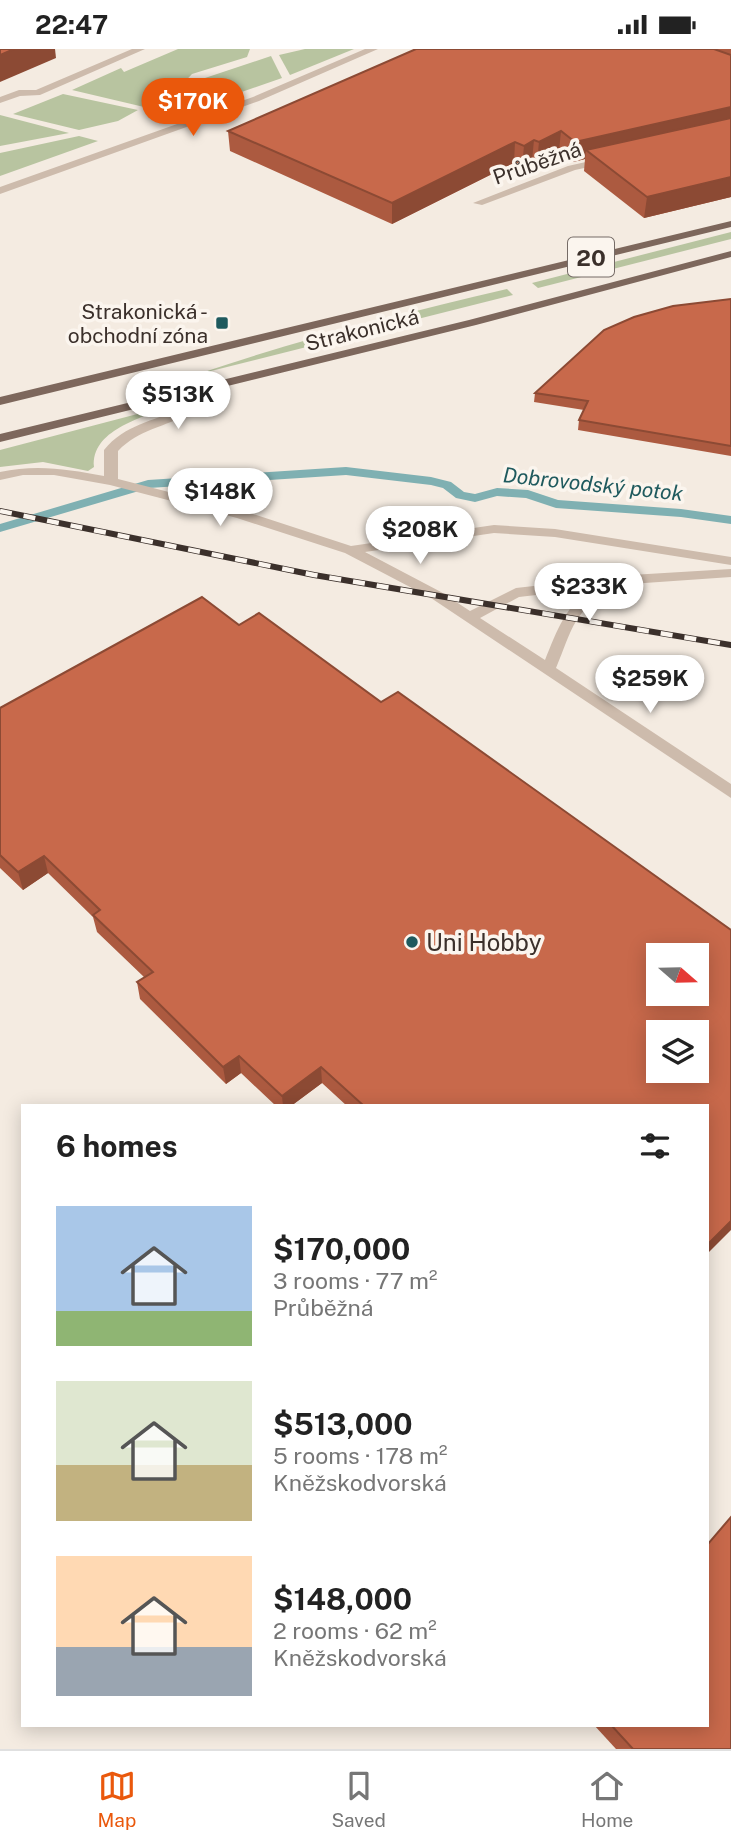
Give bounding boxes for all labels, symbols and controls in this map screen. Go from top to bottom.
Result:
text: 22:47 [35,9,108,40]
pin: $170K [144,78,242,138]
text: $170K [158,87,229,114]
street label: Průběžná [490,136,584,190]
road number: 20 [568,237,614,277]
place label: Strakonická - obchodní zóna [68,299,208,348]
street label: Strakonická [303,304,421,356]
marker: Strakonická - obchodní zóna [214,315,230,331]
pin: $513K [129,371,227,431]
text: $513K [142,380,214,407]
water label: Dobrovodský potok [502,462,685,506]
pin: $148K [171,469,269,528]
text: $148K [184,477,256,504]
pin: $208K [371,507,469,566]
text: $208K [382,515,458,542]
pin: $233K [540,563,638,623]
text: $233K [550,572,628,599]
pin: $259K [601,655,699,715]
text: $259K [611,664,689,691]
place label: Uni Hobby [426,928,542,956]
marker: Uni Hobby [404,934,420,950]
north arrow [646,943,709,1006]
map controls [646,943,709,1083]
button: layers [646,1020,709,1083]
icon: filters [636,1127,674,1165]
text: 6 homes [56,1128,178,1164]
text: $170,000 [273,1231,410,1267]
icon: home [112,1234,196,1318]
text: 3 rooms · 77 m² [273,1267,437,1294]
text: Průběžná [273,1294,374,1321]
text: $513,000 [273,1406,413,1442]
icon: home [112,1409,196,1493]
text: 5 rooms · 178 m² [273,1442,447,1469]
text: Kněžskodvorská [273,1469,447,1496]
text: $148,000 [273,1581,412,1617]
icon: home [112,1584,196,1668]
text: 2 rooms · 62 m² [273,1617,437,1644]
text: Kněžskodvorská [273,1644,447,1671]
tab: Map [98,1767,136,1831]
tab: Saved [331,1767,386,1831]
tab: Home [581,1767,633,1831]

